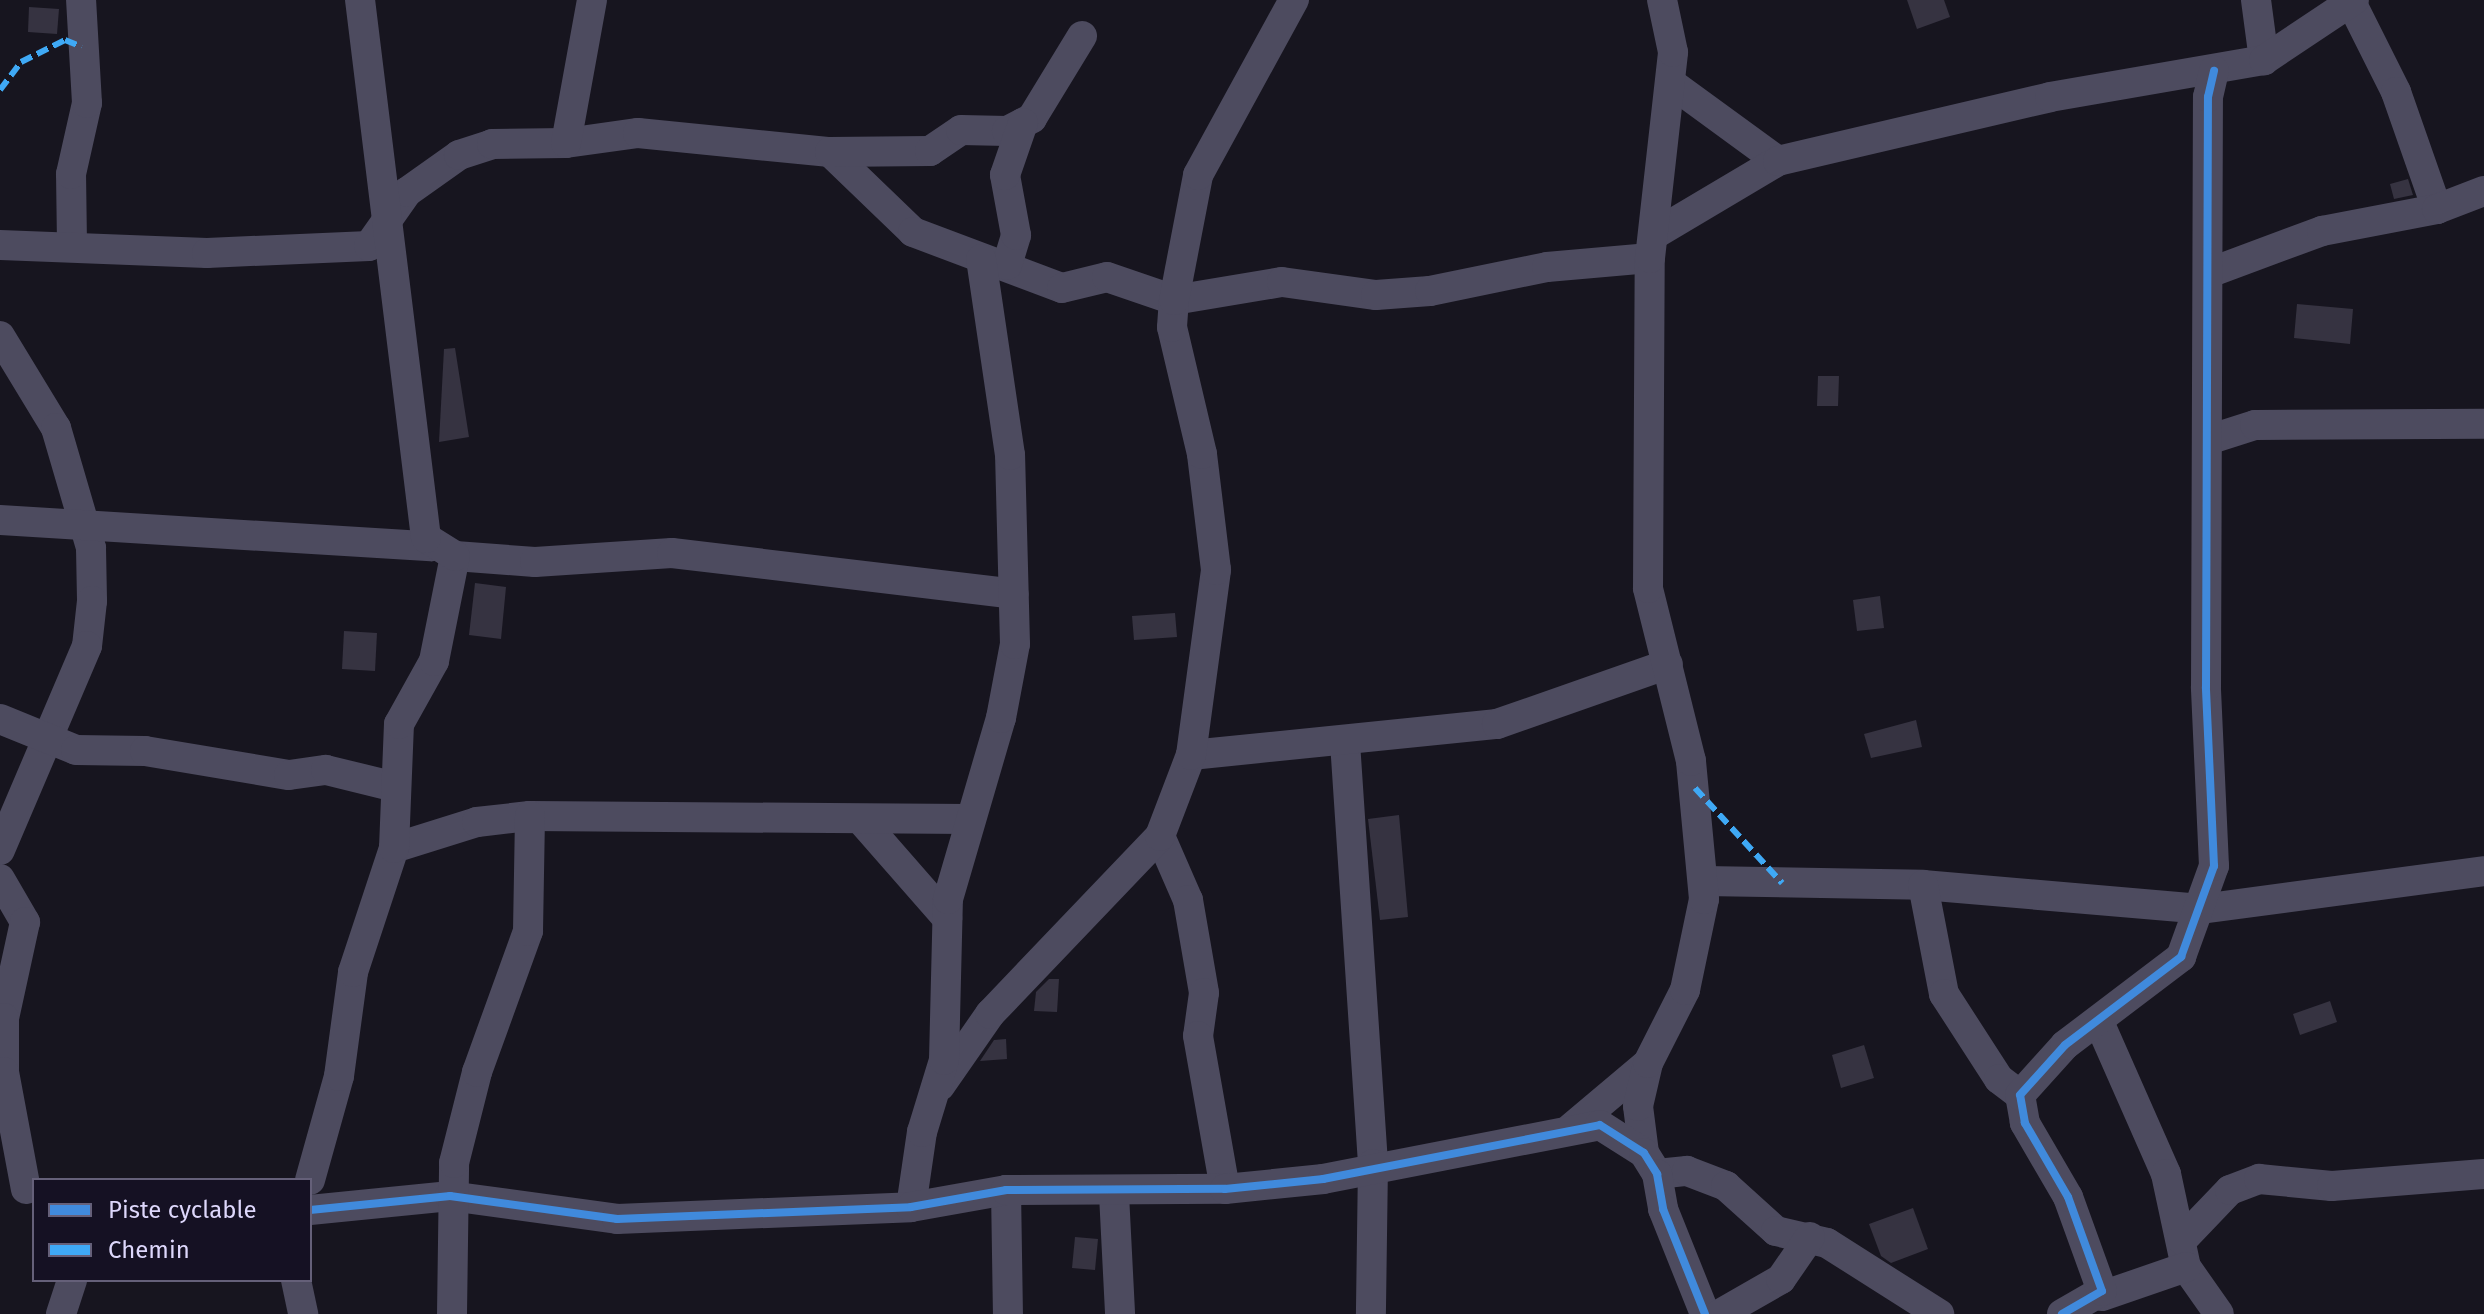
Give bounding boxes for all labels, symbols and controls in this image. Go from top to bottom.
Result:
legend [32,1178,312,1282]
text: Piste cyclable [108,1196,257,1224]
text: Chemin [108,1236,190,1264]

